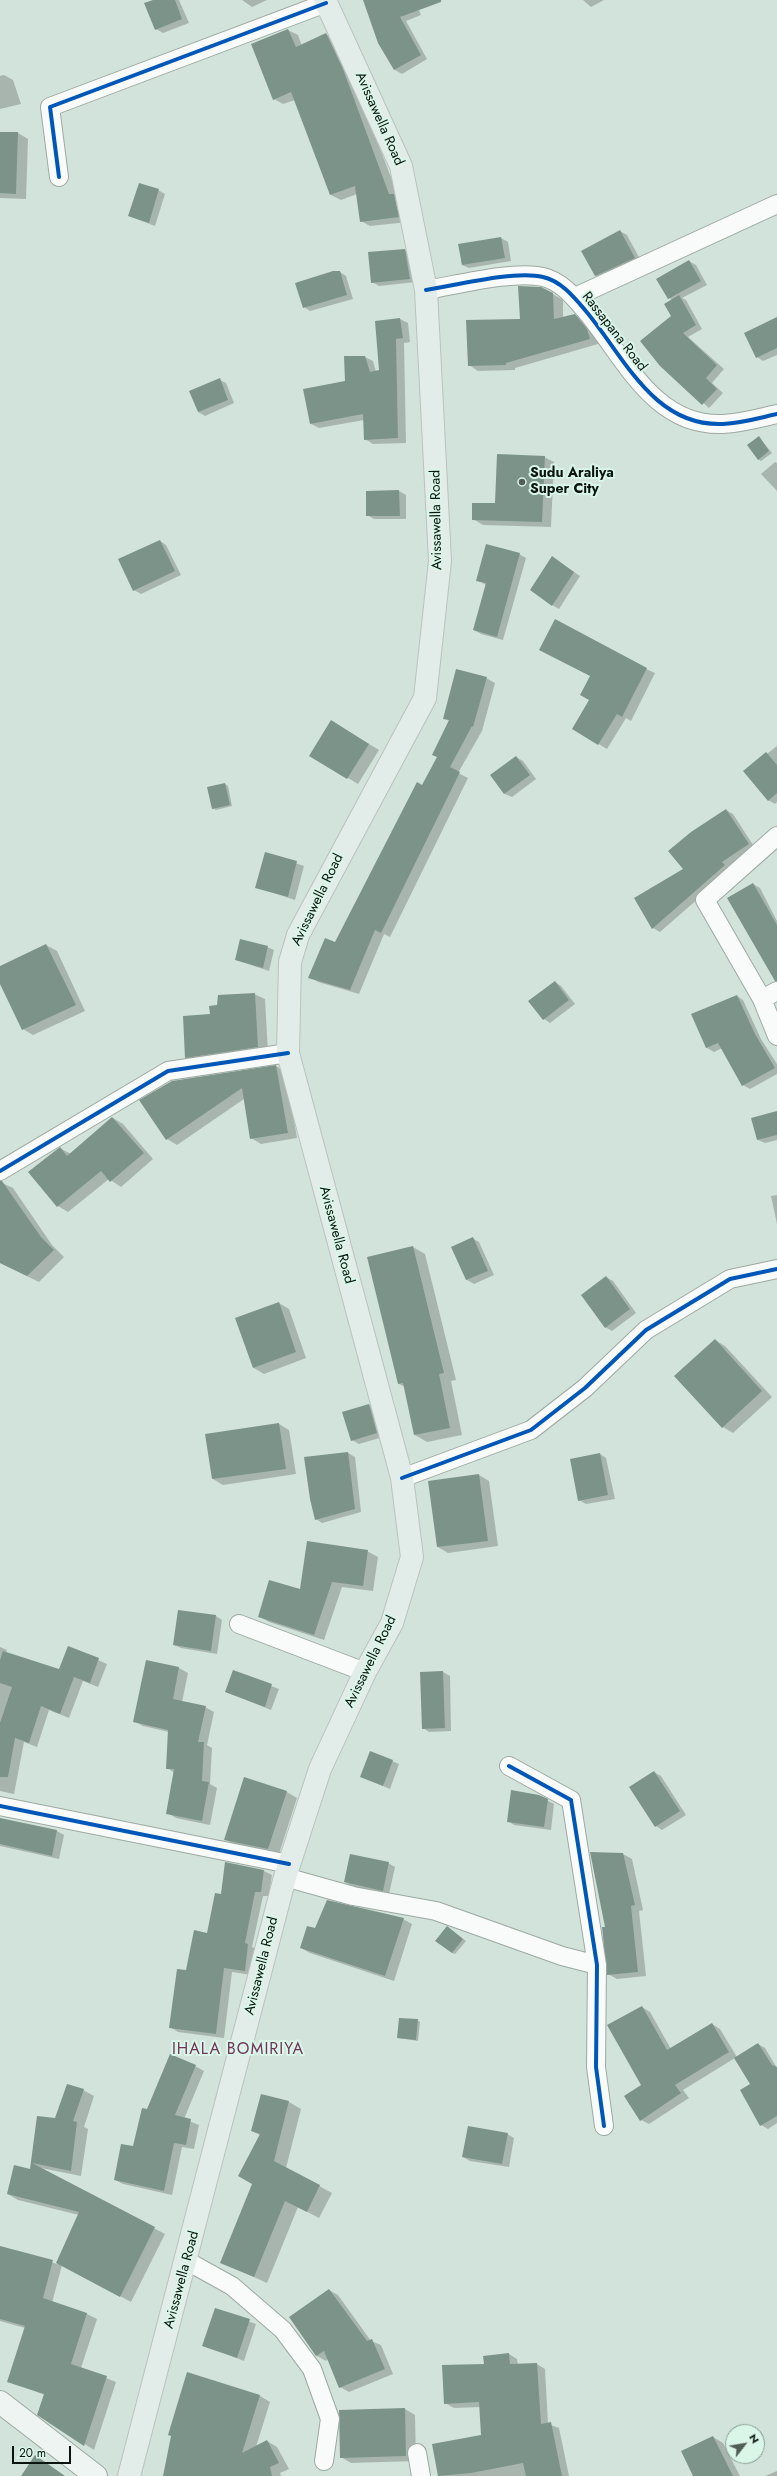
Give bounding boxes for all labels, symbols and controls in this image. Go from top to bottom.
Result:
street label: Avissawella Road [351,70,407,168]
street label: Rassapana Road [578,289,650,375]
place label: Sudu Araliya Super City [530,466,614,498]
street label: Avissawella Road [428,470,446,570]
marker: Sudu Araliya Super City [517,477,527,487]
street label: Avissawella Road [288,851,348,949]
street label: Avissawella Road [315,1184,357,1286]
street label: Avissawella Road [341,1613,401,1711]
street label: Avissawella Road [242,1915,282,2017]
district label: IHALA BOMIRIYA [172,2040,304,2060]
street label: Avissawella Road [161,2229,203,2331]
north arrow [725,2424,765,2464]
text: N [745,2430,764,2446]
scale bar [14,2438,73,2464]
text: 20 m [19,2444,46,2462]

